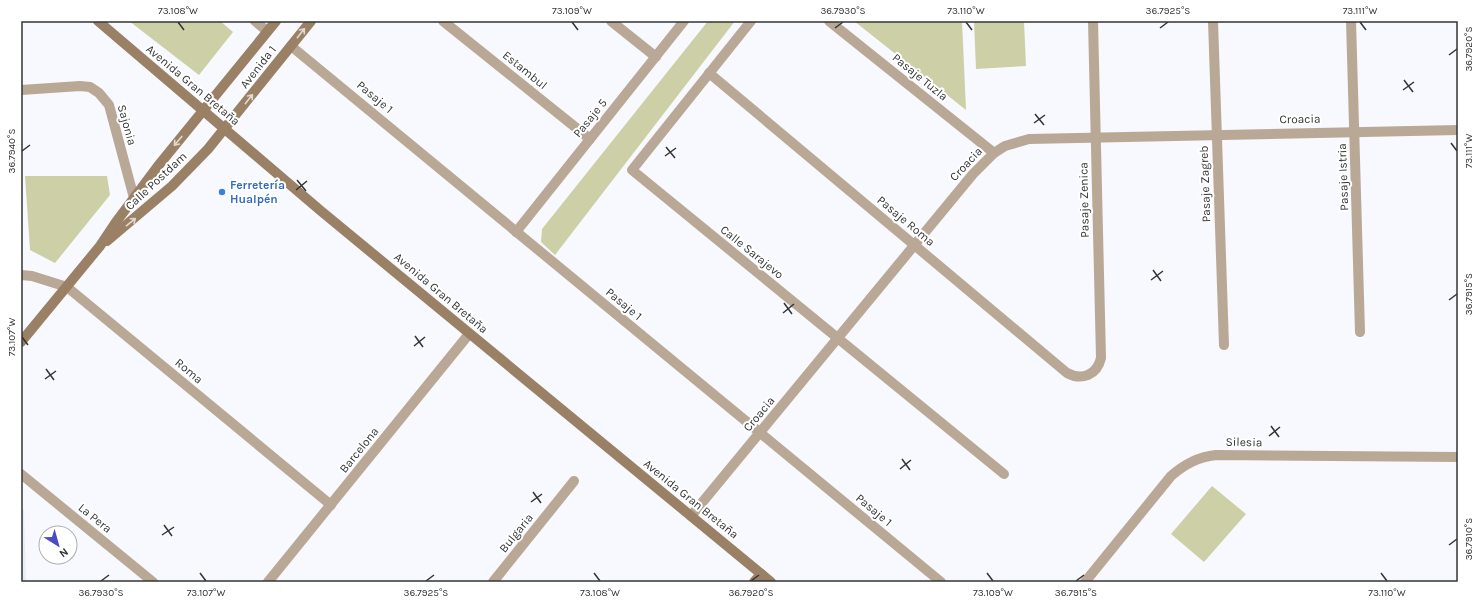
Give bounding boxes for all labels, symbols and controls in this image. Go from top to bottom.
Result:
text: 73.108°W [158,5,198,17]
text: 73.109°W [552,5,592,17]
text: 36.7930°S [820,5,866,17]
text: 73.110°W [947,5,985,17]
text: 36.7925°S [1146,5,1190,17]
text: 73.111°W [1343,5,1377,17]
text: 36.7920°S [1463,26,1475,72]
one-way arrow [297,28,306,39]
street label: Avenida Gran Bretaña [143,42,243,128]
street label: Avenida 1 [237,43,279,91]
street label: Estambul [500,48,550,92]
street label: Pasaje Tuzla [890,50,950,104]
street label: Pasaje 1 [354,78,396,116]
one-way arrow [245,94,253,105]
street label: Pasaje 5 [570,96,610,140]
street label: Sajonia [115,103,139,147]
street label: Croacia [1279,112,1321,126]
text: 36.7940°S [6,129,18,173]
text: 73.111°W [1463,134,1475,168]
one-way arrow [174,136,183,147]
street label: Pasaje Istria [1335,143,1351,211]
street label: Croacia [947,144,985,184]
street label: Pasaje Zagreb [1197,145,1213,223]
street label: Calle Postdam [122,149,190,213]
street label: Pasaje Zenica [1076,162,1092,238]
place label: Ferretería Hualpén [230,178,285,206]
marker: Ferretería Hualpén [217,187,227,197]
street label: Pasaje Roma [874,193,938,249]
one-way arrow [125,217,136,226]
street label: Calle Sarajevo [718,222,786,282]
street label: Avenida Gran Bretaña [391,250,491,336]
text: 36.7915°S [1463,273,1475,315]
street label: Pasaje 1 [603,285,645,323]
text: 73.107°W [6,318,18,356]
street label: Roma [172,355,206,387]
street label: Croacia [740,394,778,434]
street label: Barcelona [336,424,382,476]
street label: Silesia [1225,435,1263,449]
street label: Avenida Gran Bretaña [641,456,741,542]
street label: Pasaje 1 [853,491,895,529]
street label: La Pera [76,500,114,536]
street label: Bulgaria [496,511,536,555]
text: 36.7910°S [1463,518,1475,560]
north arrow [38,525,78,565]
text: N [57,545,71,560]
text: 36.7930°S [78,587,124,599]
text: 73.107°W [187,587,225,599]
text: 36.7925°S [404,587,448,599]
text: 73.108°W [580,587,620,599]
text: 36.7920°S [728,587,774,599]
text: 73.109°W [973,587,1013,599]
text: 36.7915°S [1055,587,1097,599]
text: 73.110°W [1368,587,1406,599]

